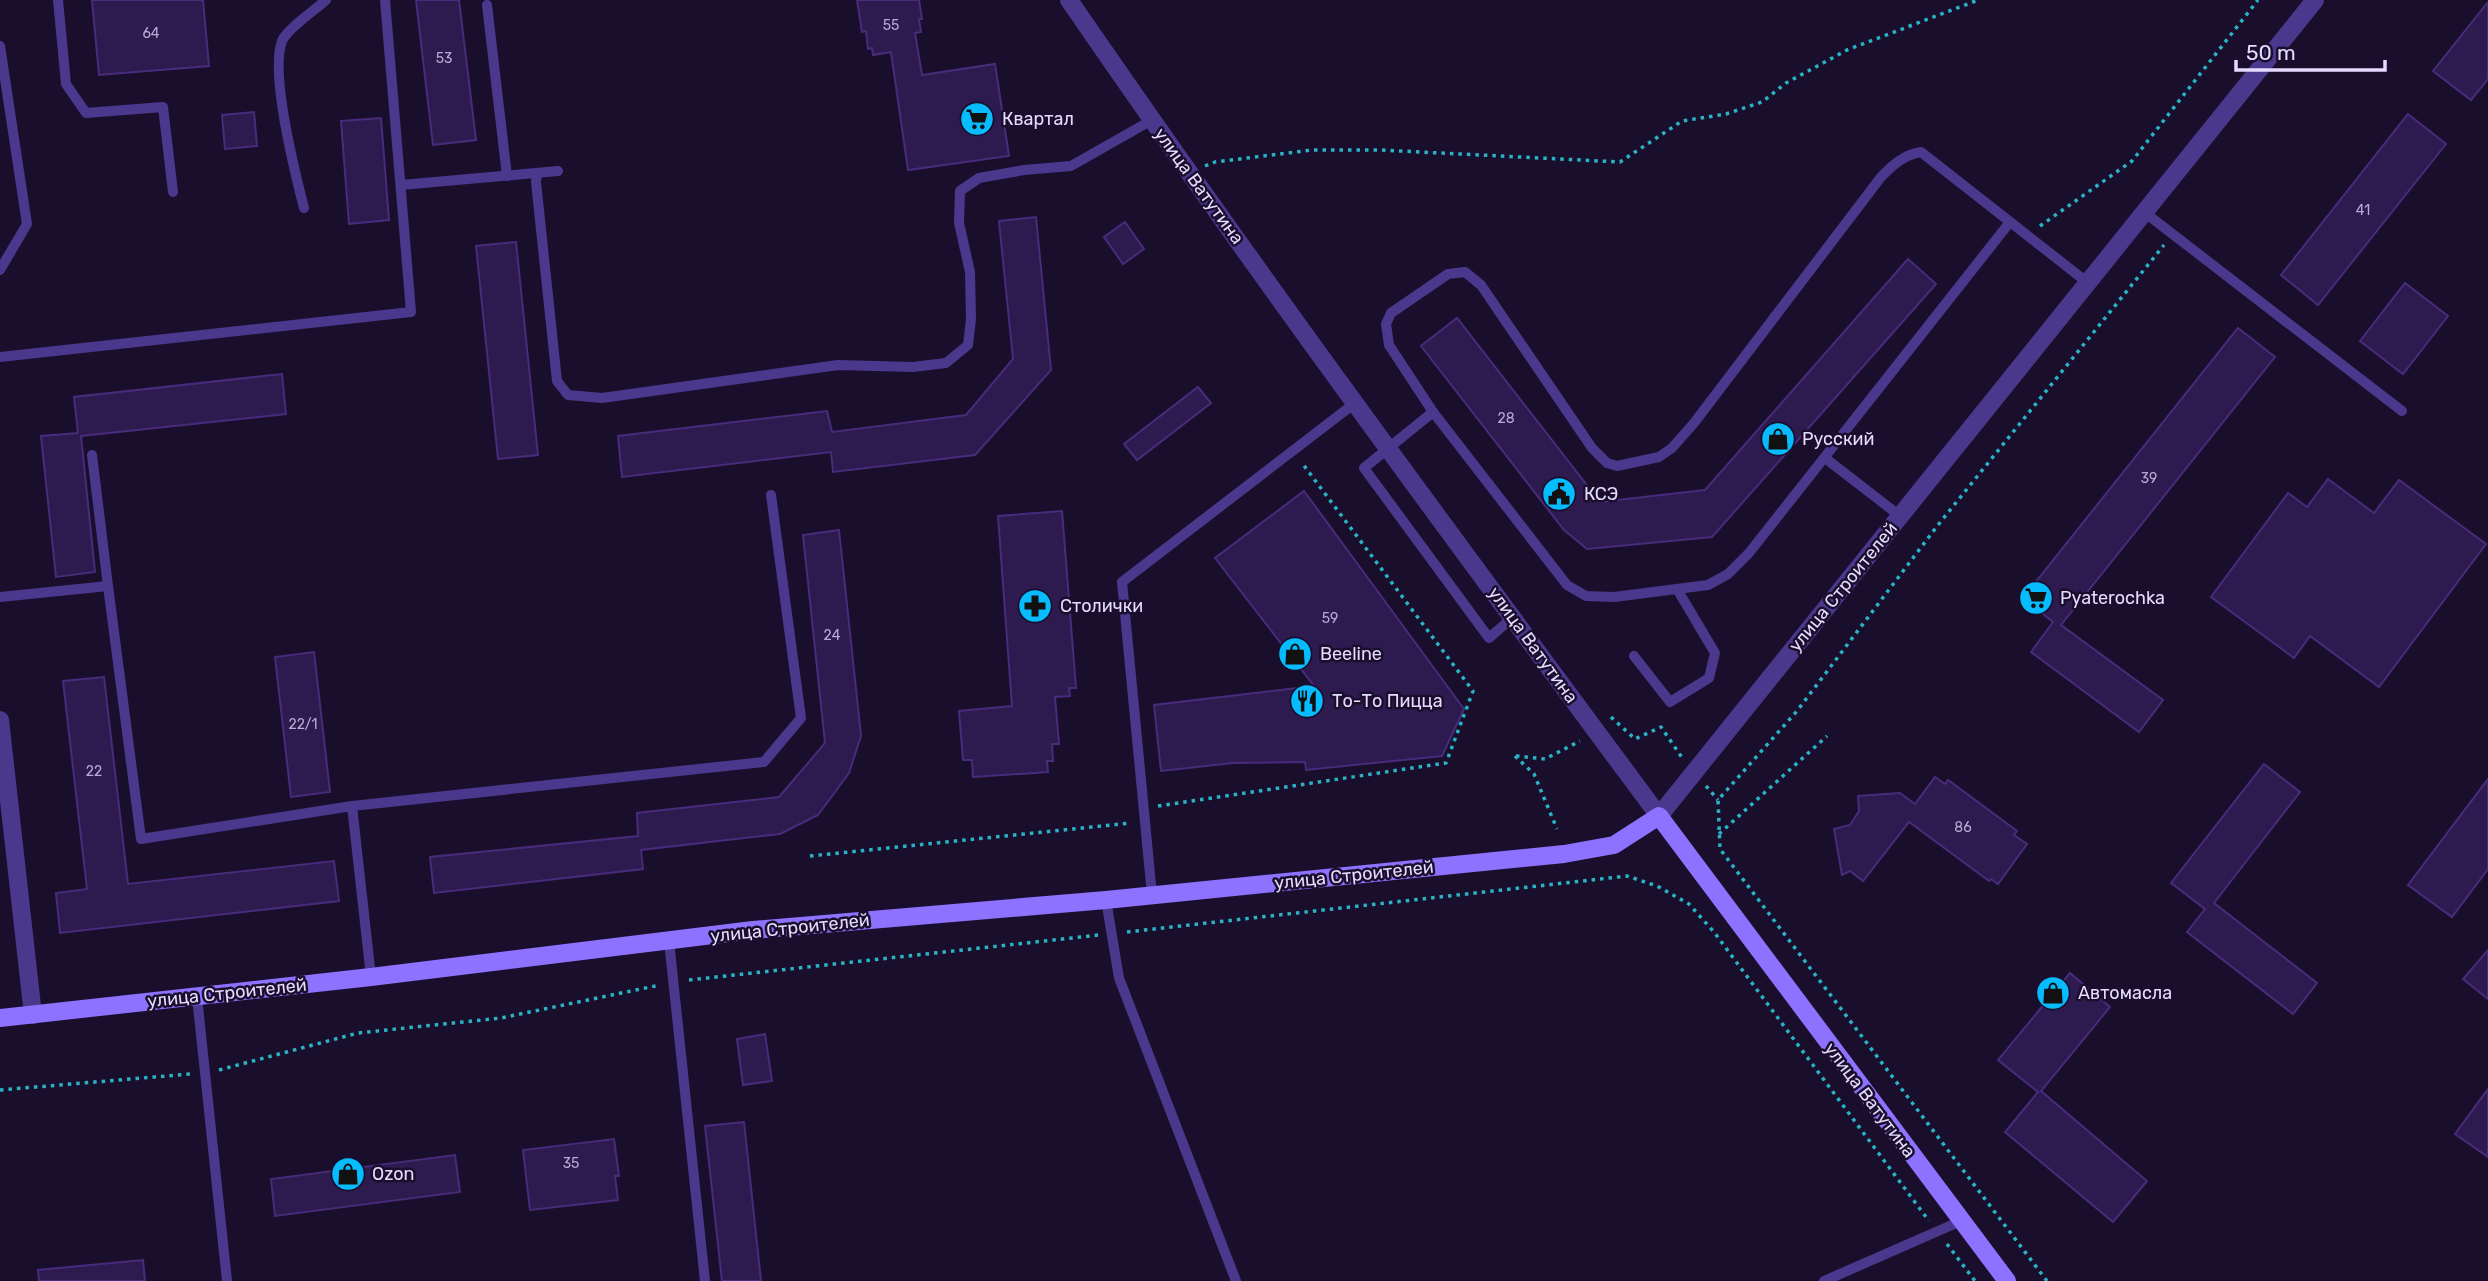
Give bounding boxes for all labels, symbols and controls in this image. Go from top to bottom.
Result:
house number: 55 [883,17,899,34]
house number: 64 [142,25,160,42]
scale bar [2236,28,2385,72]
text: 50 m [2246,40,2296,65]
house number: 53 [436,50,452,67]
supermarket icon: Квартал [958,100,996,138]
place label: Квартал [1002,108,1074,130]
street label: улица Ватутина [1149,124,1249,248]
house number: 41 [2356,202,2370,219]
house number: 28 [1497,410,1515,427]
shop icon: Русский [1759,420,1797,458]
place label: Русский [1802,428,1875,450]
house number: 39 [2141,470,2157,487]
public building icon: КСЭ [1540,475,1578,513]
place label: КСЭ [1584,483,1618,505]
street label: улица Строителей [1784,518,1902,656]
supermarket icon: Pyaterochka [2017,579,2055,617]
street label: улица Ватутина [1483,583,1583,707]
pharmacy icon: Столички [1016,587,1054,625]
place label: Pyaterochka [2060,587,2165,609]
place label: Столички [1060,595,1143,617]
house number: 59 [1322,610,1338,627]
house number: 24 [824,627,841,644]
shop icon: Beeline [1276,635,1314,673]
place label: Beeline [1320,643,1382,665]
restaurant icon: То-То Пицца [1288,682,1326,720]
place label: То-То Пицца [1332,690,1443,712]
house number: 22/1 [288,716,318,733]
house number: 22 [86,763,102,780]
house number: 86 [1954,819,1972,836]
street label: улица Строителей [1273,856,1435,894]
street label: улица Строителей [709,909,871,947]
street label: улица Строителей [146,974,308,1012]
shop icon: Автомасла [2034,974,2072,1012]
place label: Автомасла [2078,982,2172,1004]
street label: улица Ватутина [1820,1038,1920,1162]
shop icon: Ozon [329,1155,367,1193]
house number: 35 [563,1155,579,1172]
place label: Ozon [372,1163,414,1185]

